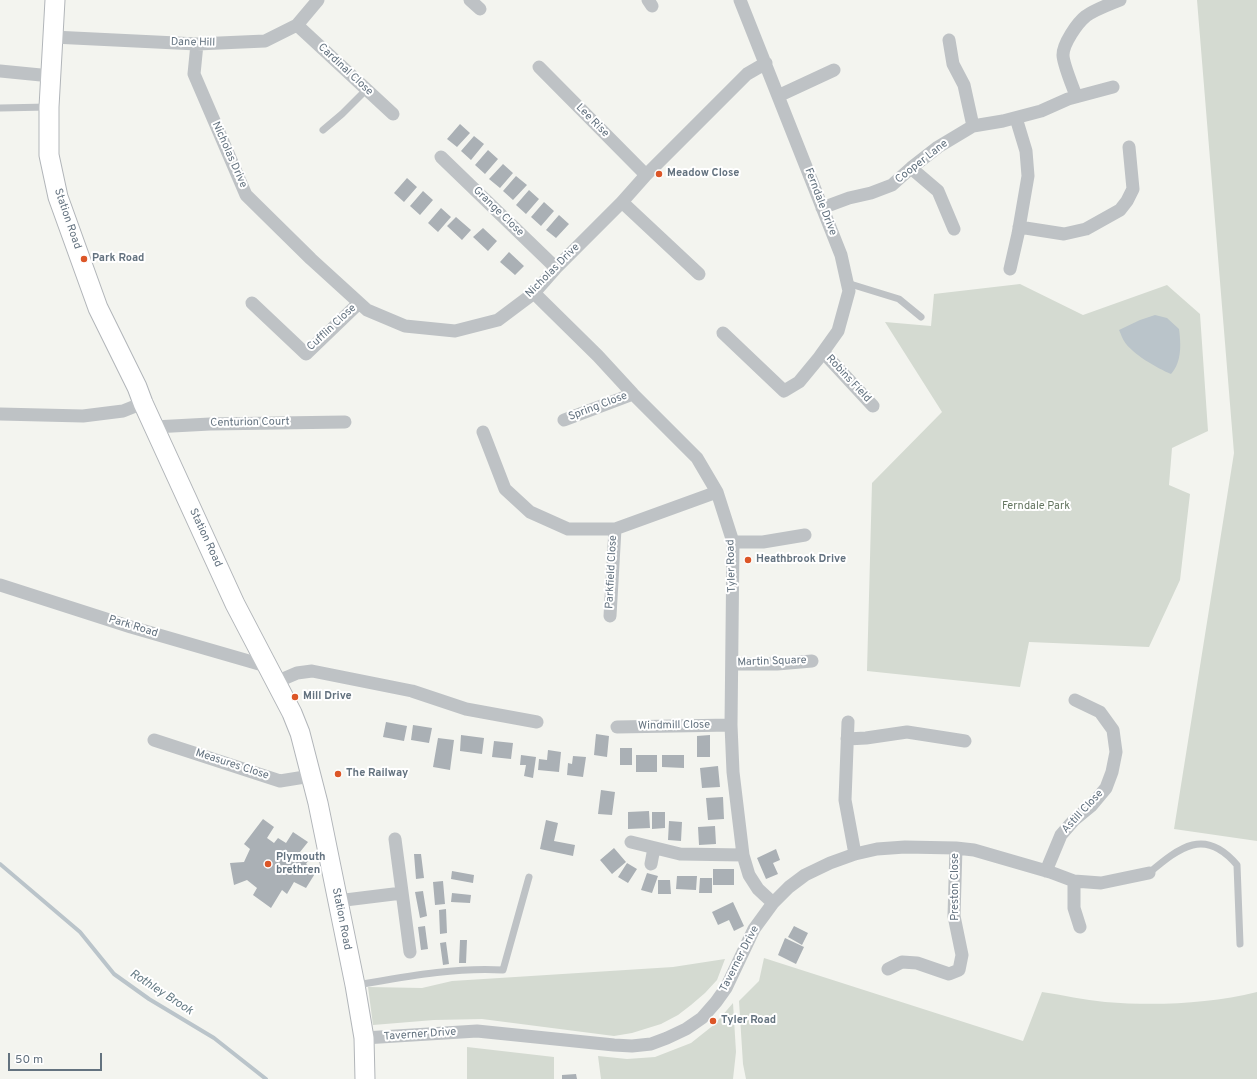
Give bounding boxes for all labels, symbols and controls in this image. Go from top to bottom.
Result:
street label: Dane Hill [171,36,215,50]
street label: Cardinal Close [315,41,375,99]
street label: Lee Rise [573,102,611,140]
street label: Nicholas Drive [209,120,249,190]
street label: Cooper Lane [893,137,951,187]
street label: Ferndale Drive [801,166,839,238]
place label: Meadow Close [667,167,739,181]
marker: Meadow Close [654,169,664,179]
street label: Grange Close [470,184,526,240]
street label: Station Road [50,187,84,251]
street label: Nicholas Drive [523,241,583,301]
place label: Park Road [92,252,144,266]
marker: Park Road [79,254,89,264]
street label: Cufflin Close [305,302,359,354]
street label: Robins Field [823,353,873,405]
street label: Spring Close [567,390,629,424]
street label: Centurion Court [210,416,290,430]
park label: Ferndale Park [1002,500,1070,514]
street label: Station Road [186,507,224,569]
street label: Parkfield Close [603,535,621,609]
street label: Tyler Road [724,539,740,593]
place label: Heathbrook Drive [756,553,846,567]
marker: Heathbrook Drive [743,555,753,565]
street label: Park Road [107,613,159,641]
street label: Martin Square [737,654,807,670]
place label: Mill Drive [303,690,352,704]
marker: Mill Drive [290,692,300,702]
street label: Windmill Close [638,719,710,733]
street label: Measures Close [194,747,270,783]
place label: The Railway [346,767,408,781]
marker: The Railway [333,769,343,779]
street label: Astill Close [1060,788,1106,836]
place label: Plymouth brethren [276,851,326,877]
street label: Preston Close [949,853,963,921]
marker: Plymouth brethren [263,859,273,869]
street label: Station Road [328,887,354,951]
street label: Taverner Drive [718,924,762,994]
water label: Rothley Brook [127,967,195,1019]
place label: Tyler Road [721,1014,776,1028]
marker: Tyler Road [708,1016,718,1026]
street label: Taverner Drive [383,1026,457,1044]
scale bar [10,1045,104,1071]
text: 50 m [15,1052,43,1068]

